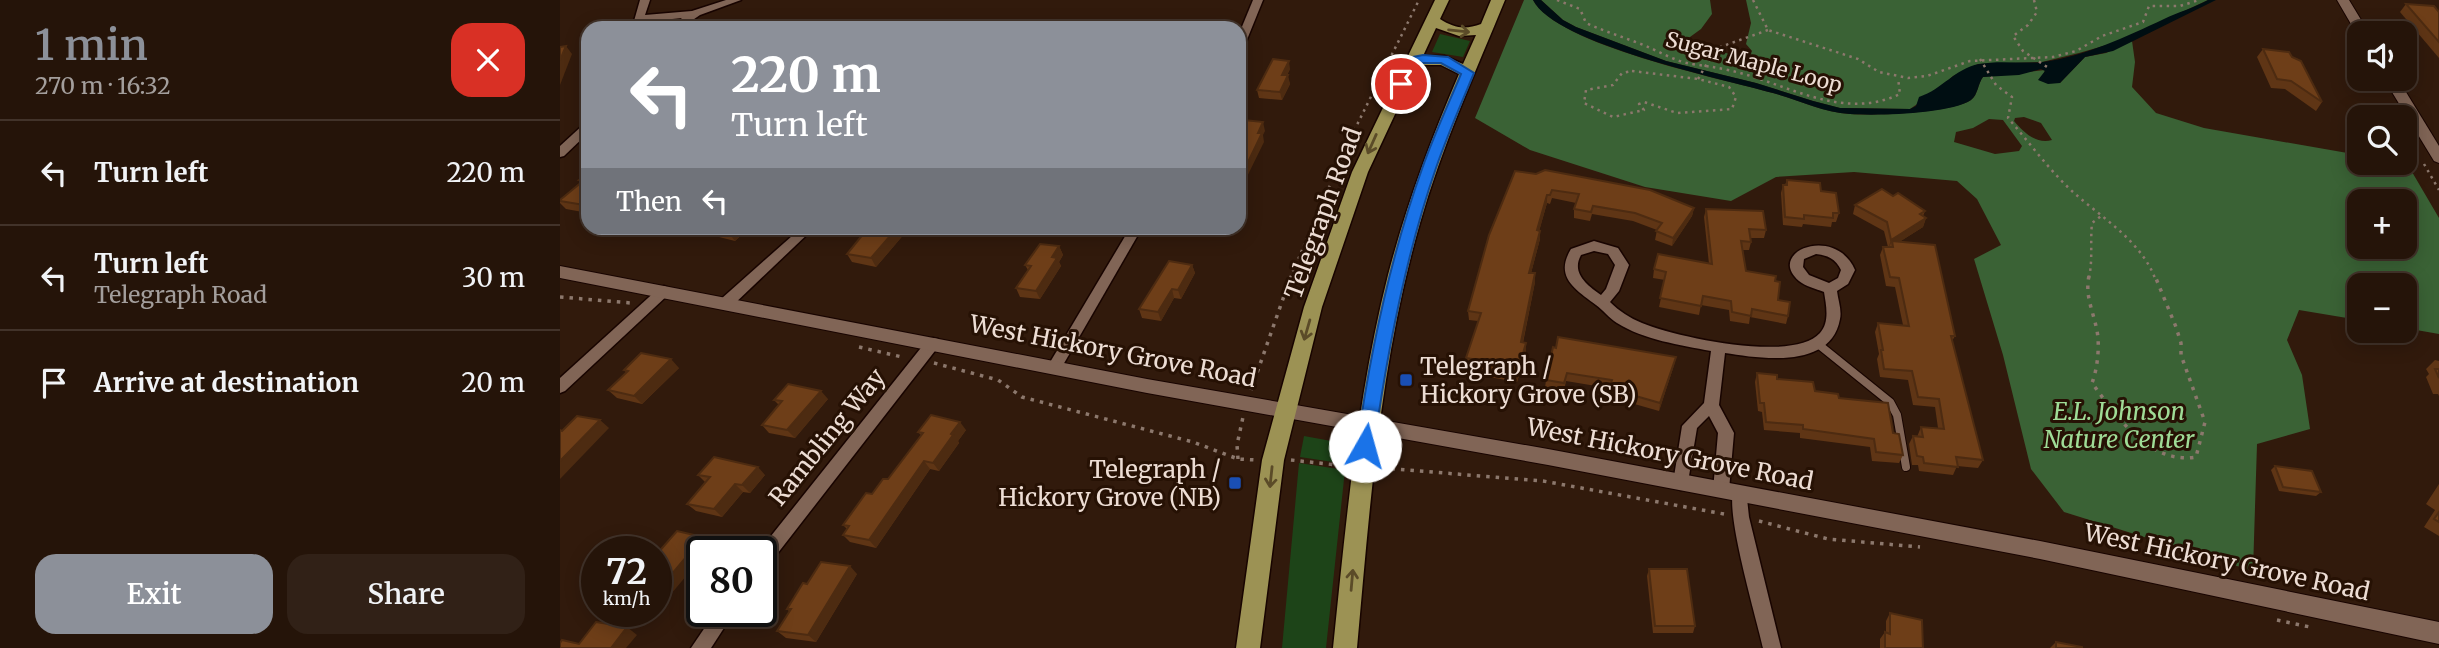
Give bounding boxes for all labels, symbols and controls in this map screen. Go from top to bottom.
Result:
text: 1 min [35,19,148,71]
map controls [2347,21,2417,343]
button: sound [2347,21,2417,91]
button: close [451,23,525,97]
one-way arrow [1447,25,1470,38]
street label: Sugar Maple Loop [1663,25,1845,99]
text: 220 m [731,44,881,105]
icon: left [616,49,707,140]
pin [1371,54,1431,114]
icon: arrive [1382,65,1420,103]
text: 270 m · 16:32 [35,71,171,100]
text: Turn left [731,105,868,145]
button: search [2347,105,2417,175]
street label: Telegraph Road [1278,123,1368,303]
one-way arrow [1365,133,1378,154]
icon: left [35,154,73,192]
text: Turn left [94,156,208,189]
text: 220 m [446,156,525,189]
icon: left [696,182,734,220]
text: Then [616,185,682,218]
button: + [2347,189,2417,259]
text: Turn left [94,247,208,280]
icon: left [35,259,73,297]
text: 30 m [462,261,525,294]
button: − [2347,273,2417,343]
text: Telegraph Road [94,280,267,309]
street label: West Hickory Grove Road [966,308,1259,394]
one-way arrow [1299,319,1312,341]
place label: Telegraph / Hickory Grove (SB) [1420,351,1637,410]
street label: Rambling Way [762,362,892,512]
icon: arrive [35,364,73,402]
text: Arrive at destination [94,366,359,399]
text: 20 m [461,366,525,399]
marker: Telegraph / Hickory Grove (SB) [1398,372,1414,388]
park label: E.L. Johnson Nature Center [2043,396,2196,455]
position arrow [1328,409,1402,483]
street label: West Hickory Grove Road [1523,411,1816,497]
place label: Telegraph / Hickory Grove (NB) [998,454,1221,513]
one-way arrow [1264,466,1277,488]
marker: Telegraph / Hickory Grove (NB) [1227,475,1243,491]
street label: West Hickory Grove Road [2080,516,2373,607]
speed limit sign: 80 [686,536,777,627]
text: 72 [606,550,647,594]
button: Exit [35,554,273,634]
button: Share [287,554,525,634]
one-way arrow [1346,569,1359,592]
text: km/h [603,587,650,610]

